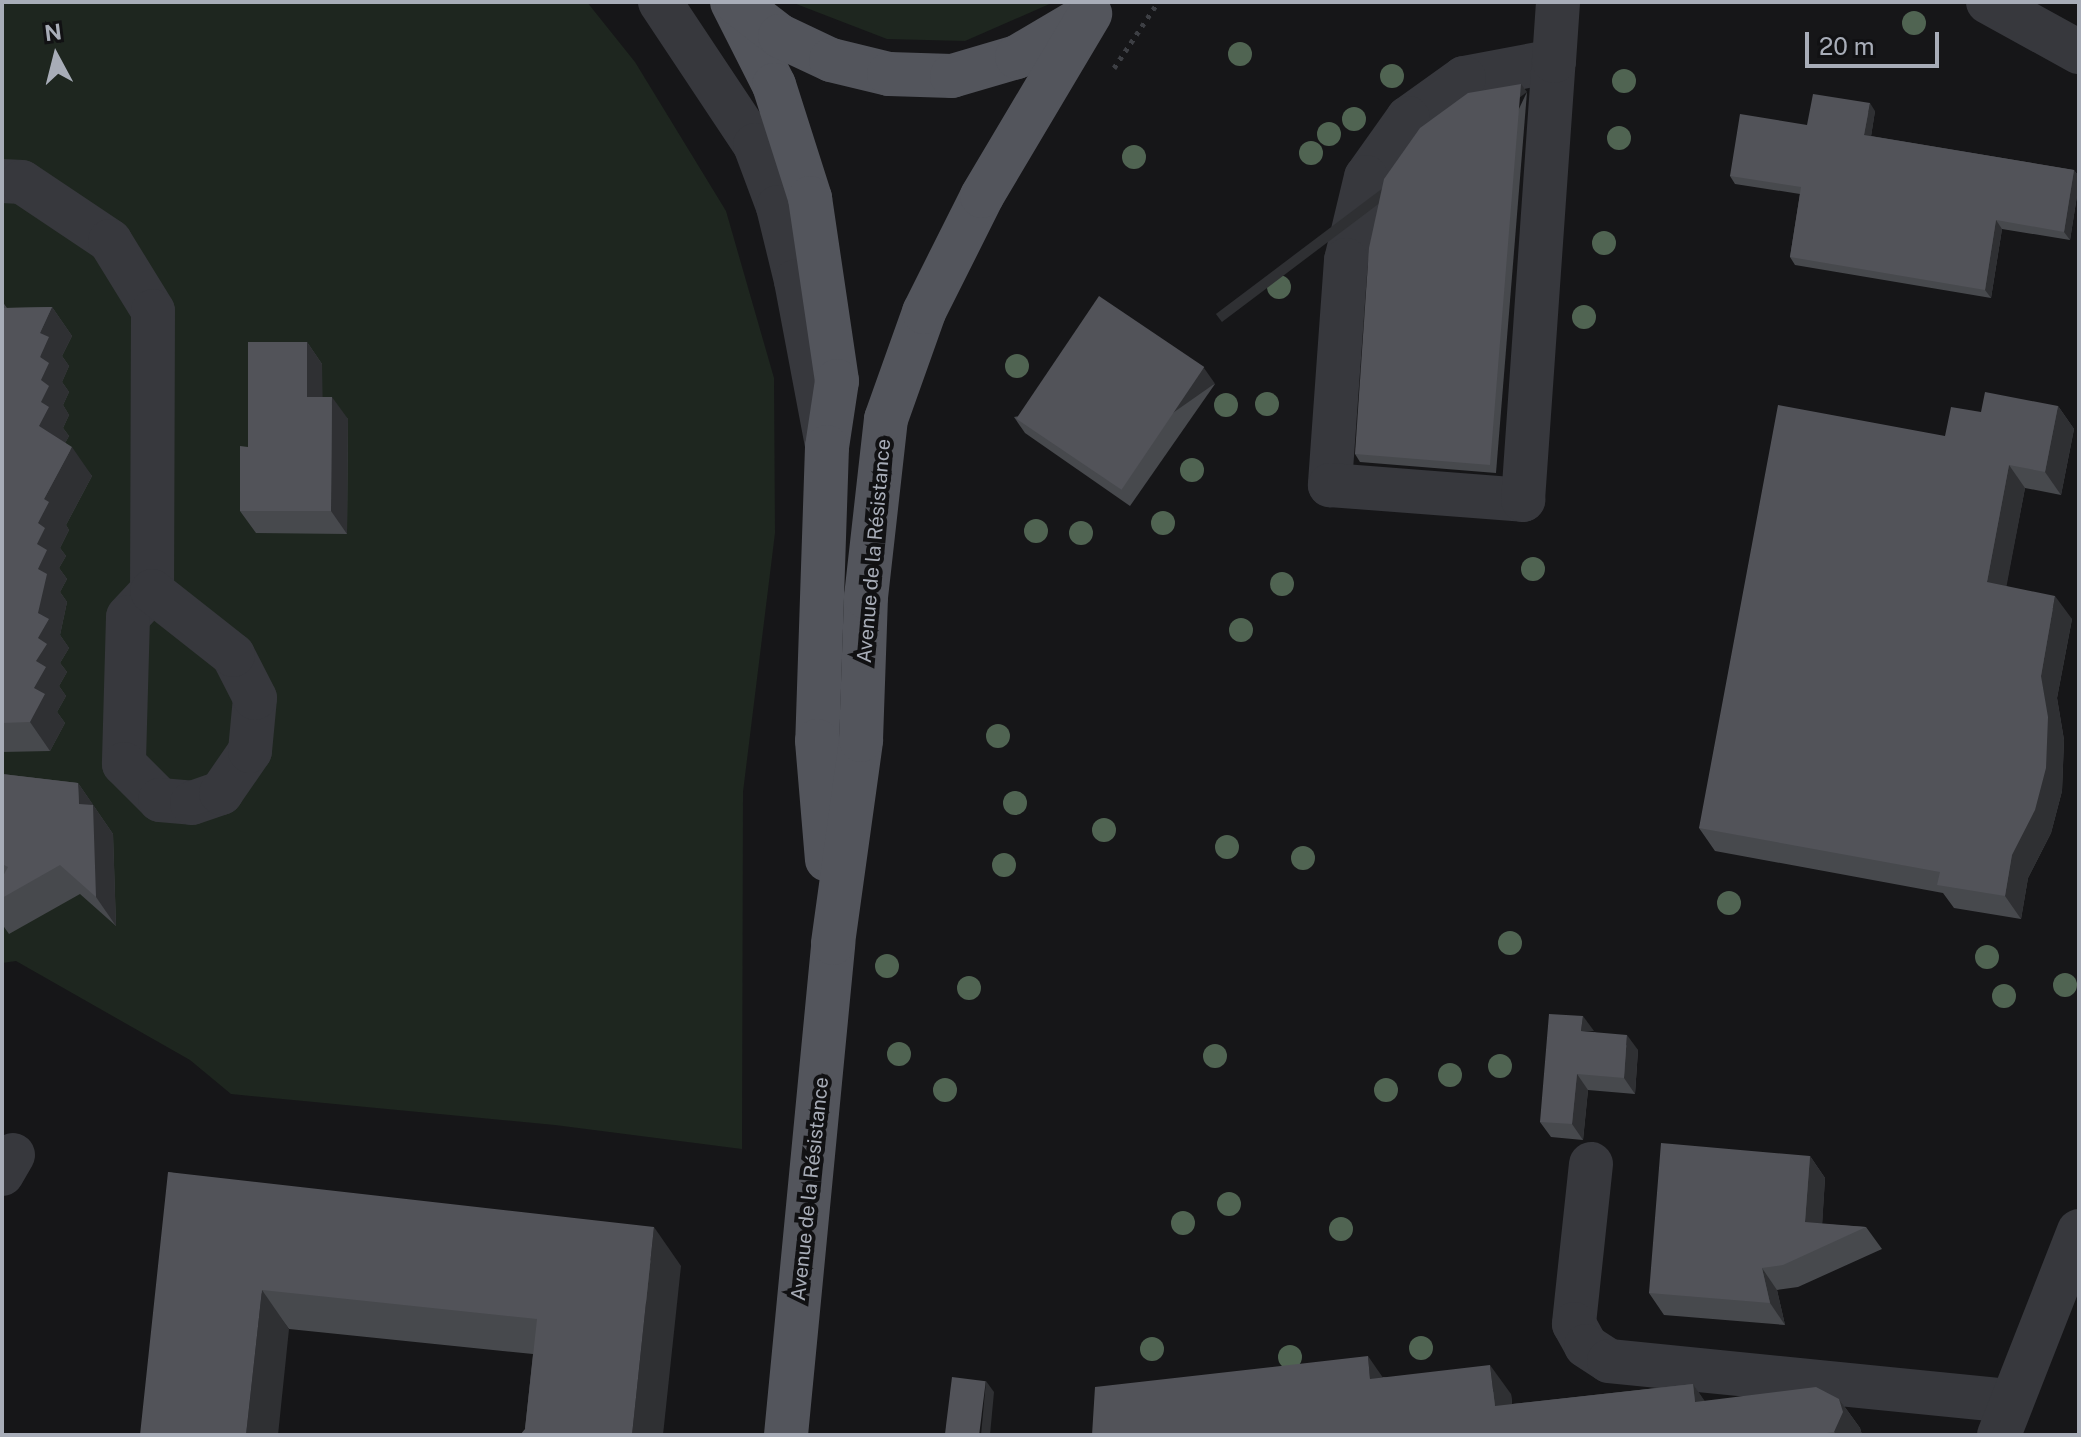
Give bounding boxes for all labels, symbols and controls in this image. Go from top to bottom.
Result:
north arrow [16,16,96,96]
scale bar [1809,16,1943,66]
text: N [43,18,63,46]
text: 20 m [1819,32,1875,60]
street label: Avenue de la Résistance [852,438,896,664]
street label: Avenue de la Résistance [786,1076,834,1302]

